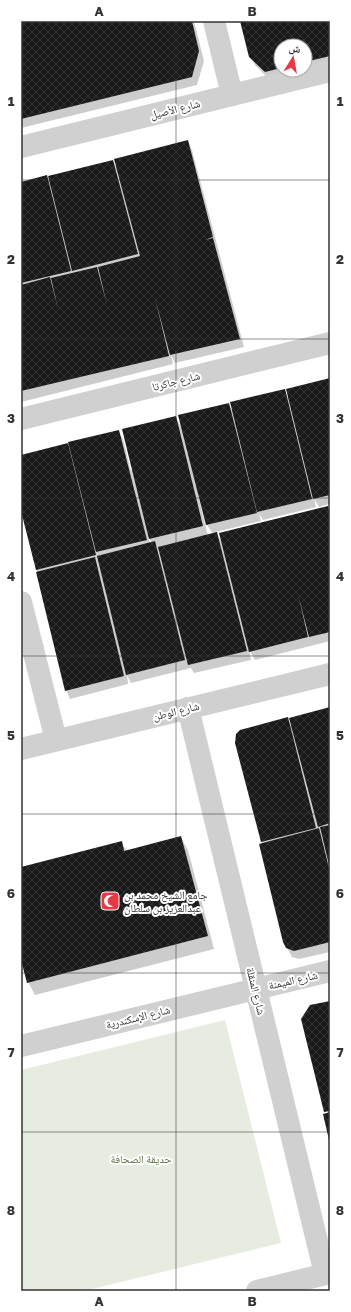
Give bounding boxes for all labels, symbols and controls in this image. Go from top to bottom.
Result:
text: A [94,3,104,19]
text: B [247,3,257,19]
north arrow [273,38,313,78]
text: ش [288,40,302,57]
text: 1 [8,93,15,109]
text: 1 [337,93,344,109]
street label: شارع الأصيل [149,96,201,122]
text: 2 [7,251,15,267]
text: 2 [336,251,344,267]
street label: شارع جاكرتا [151,368,201,394]
text: 3 [7,410,15,426]
text: 3 [336,410,344,426]
text: 4 [7,568,15,584]
text: 4 [336,568,344,584]
street label: شارع الوطن [151,698,201,724]
text: 5 [7,727,15,743]
text: 5 [336,727,344,743]
text: 6 [7,885,15,901]
text: 6 [336,885,344,901]
place label: جامع الشيخ محمد بن عبدالعزيز بن سلطان [124,888,207,915]
mosque icon: جامع الشيخ محمد بن عبدالعزيز بن سلطان [99,890,121,912]
street label: شارع المنقلة [243,966,269,1016]
street label: شارع الميمنة [267,968,319,992]
street label: شارع الإسكندرية [104,1002,172,1032]
text: 7 [7,1044,15,1060]
text: 7 [336,1044,344,1060]
park label: حديقة الصحافة [110,1152,172,1165]
text: 8 [7,1202,15,1218]
text: 8 [336,1202,344,1218]
text: A [94,1293,104,1309]
text: B [247,1293,257,1309]

